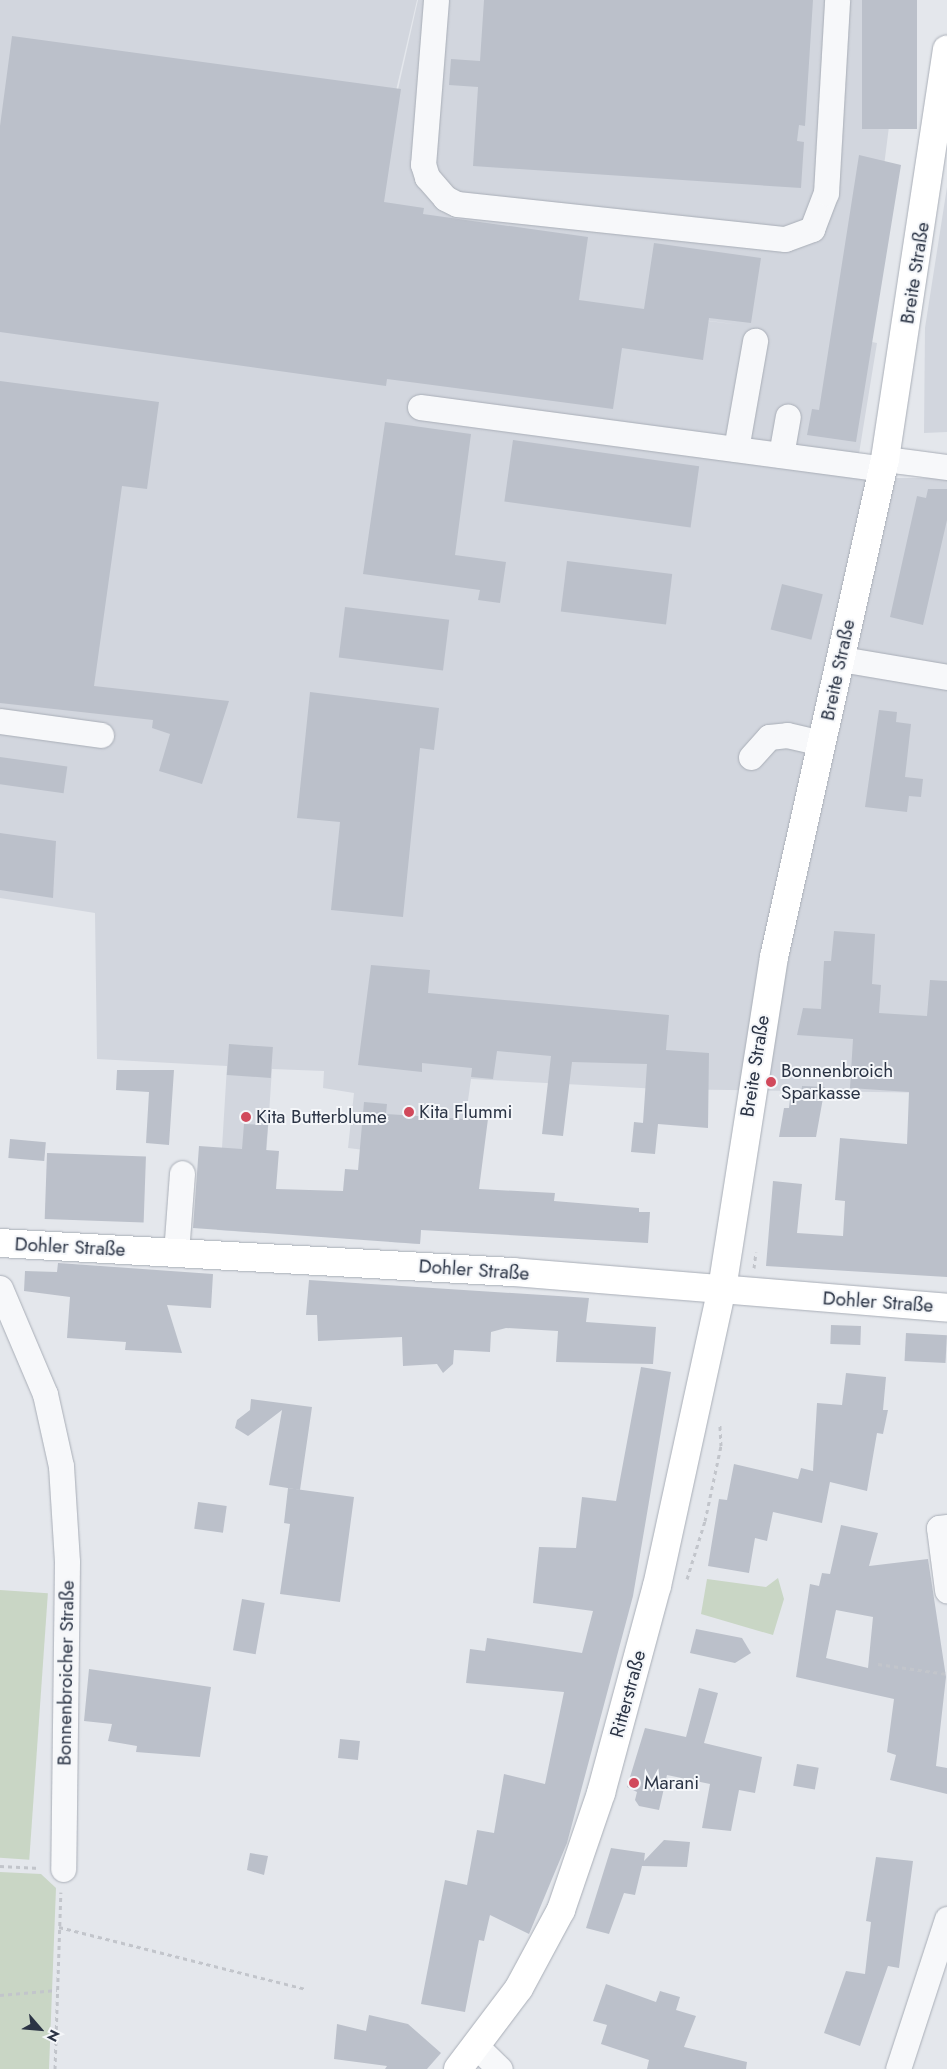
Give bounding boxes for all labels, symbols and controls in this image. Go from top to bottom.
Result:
street label: Breite Straße [896,220,934,326]
street label: Breite Straße [816,617,860,723]
street label: Breite Straße [736,1013,774,1119]
place label: Bonnenbroich Sparkasse [781,1060,893,1104]
marker: Bonnenbroich Sparkasse [765,1076,777,1088]
place label: Kita Flummi [419,1101,512,1123]
place label: Kita Butterblume [256,1106,387,1128]
marker: Kita Flummi [403,1106,415,1118]
marker: Kita Butterblume [240,1111,252,1123]
street label: Dohler Straße [14,1233,126,1261]
street label: Dohler Straße [418,1255,530,1285]
street label: Dohler Straße [822,1287,934,1317]
street label: Bonnenbroicher Straße [53,1580,79,1766]
street label: Ritterstraße [605,1648,651,1740]
place label: Marani [644,1772,699,1794]
marker: Marani [628,1777,640,1789]
north arrow [15,2004,65,2054]
text: N [42,2026,65,2045]

